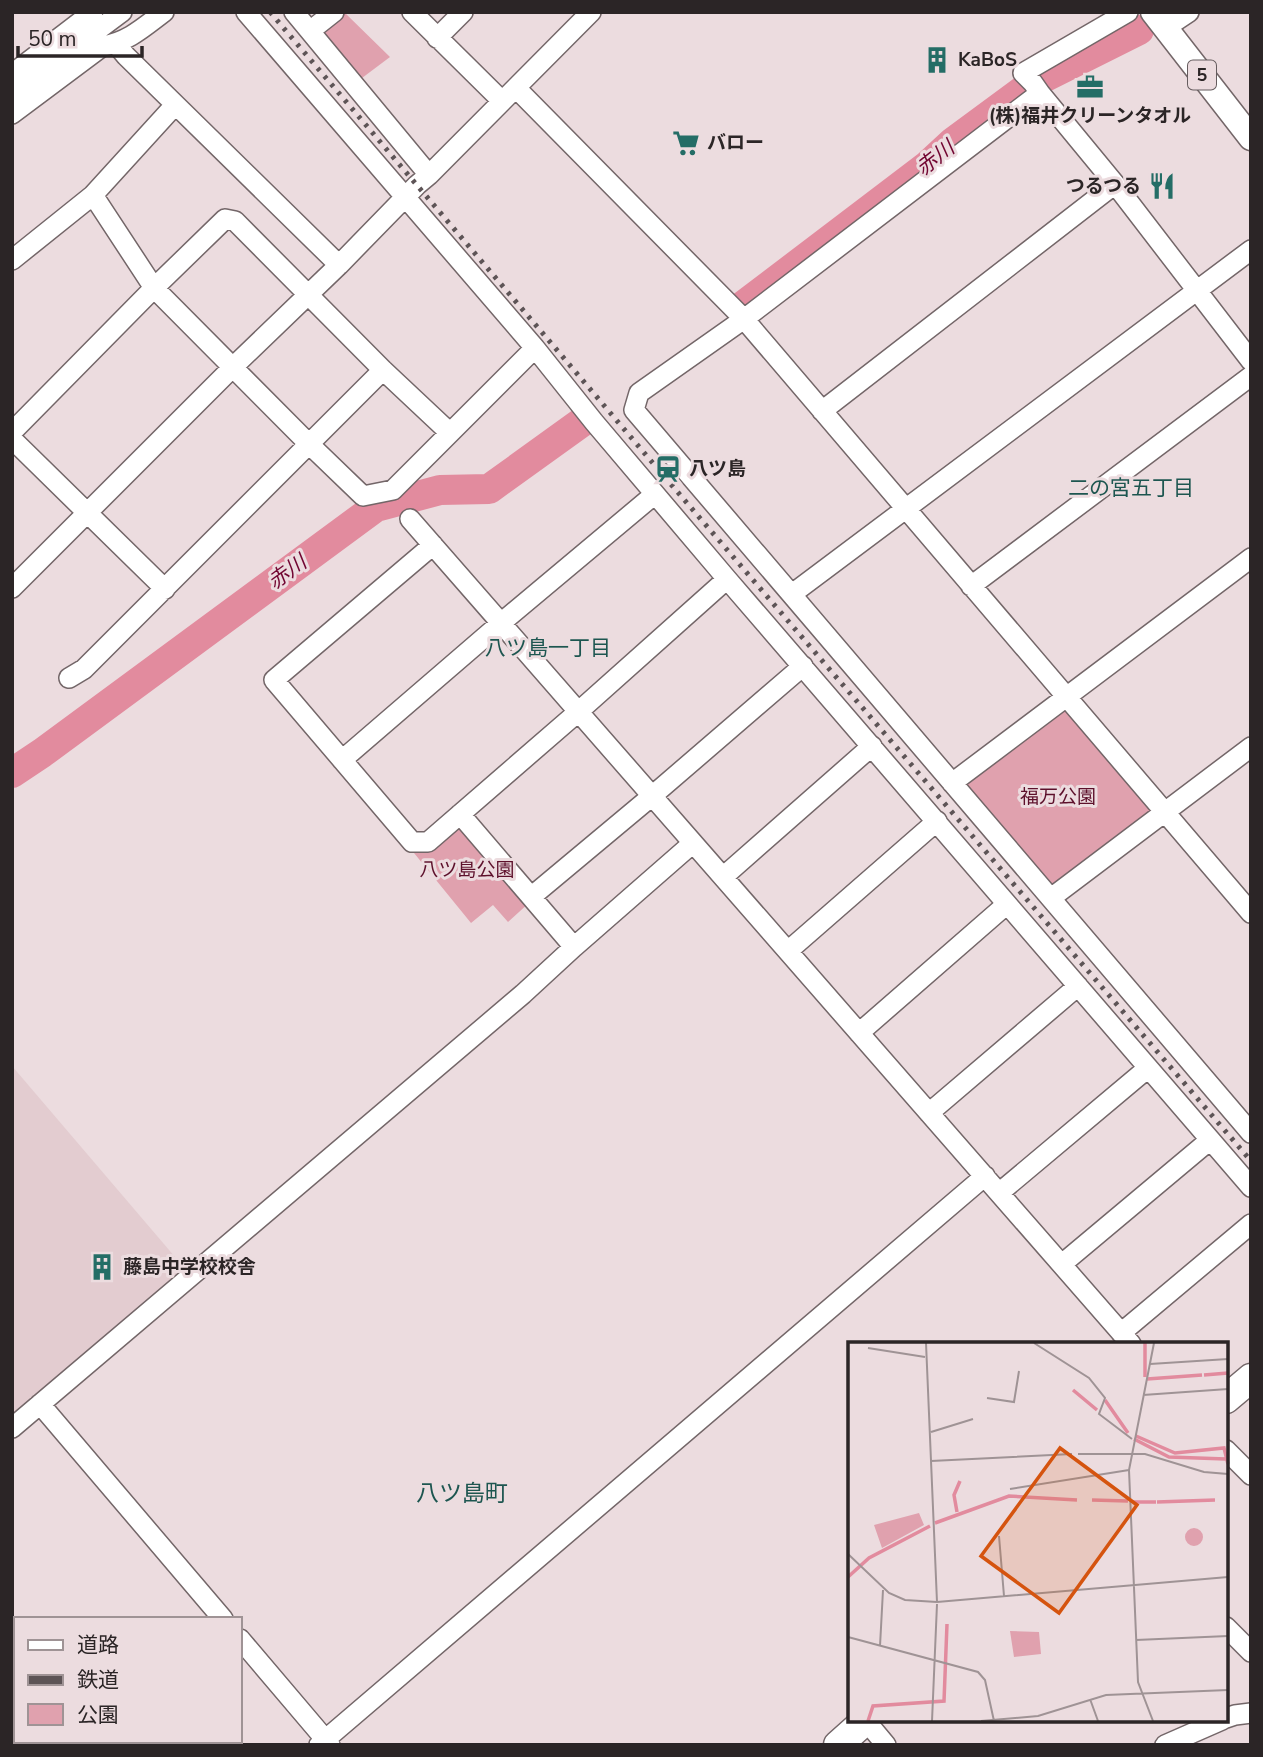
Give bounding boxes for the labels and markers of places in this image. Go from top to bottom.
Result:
building icon: KaBoS [922,45,952,75]
place label: KaBoS [958,47,1017,73]
office icon: (株)福井クリーンタオル [1075,72,1105,102]
place label: (株)福井クリーンタオル [989,103,1191,129]
supermarket icon: バロー [671,128,701,158]
place label: バロー [707,130,764,156]
restaurant icon: つるつる [1147,171,1177,201]
place label: つるつる [1066,173,1141,199]
station icon: 八ツ島 [653,454,683,484]
place label: 八ツ島 [689,456,746,482]
building icon: 藤島中学校校舎 [87,1252,117,1282]
place label: 藤島中学校校舎 [123,1254,256,1280]

